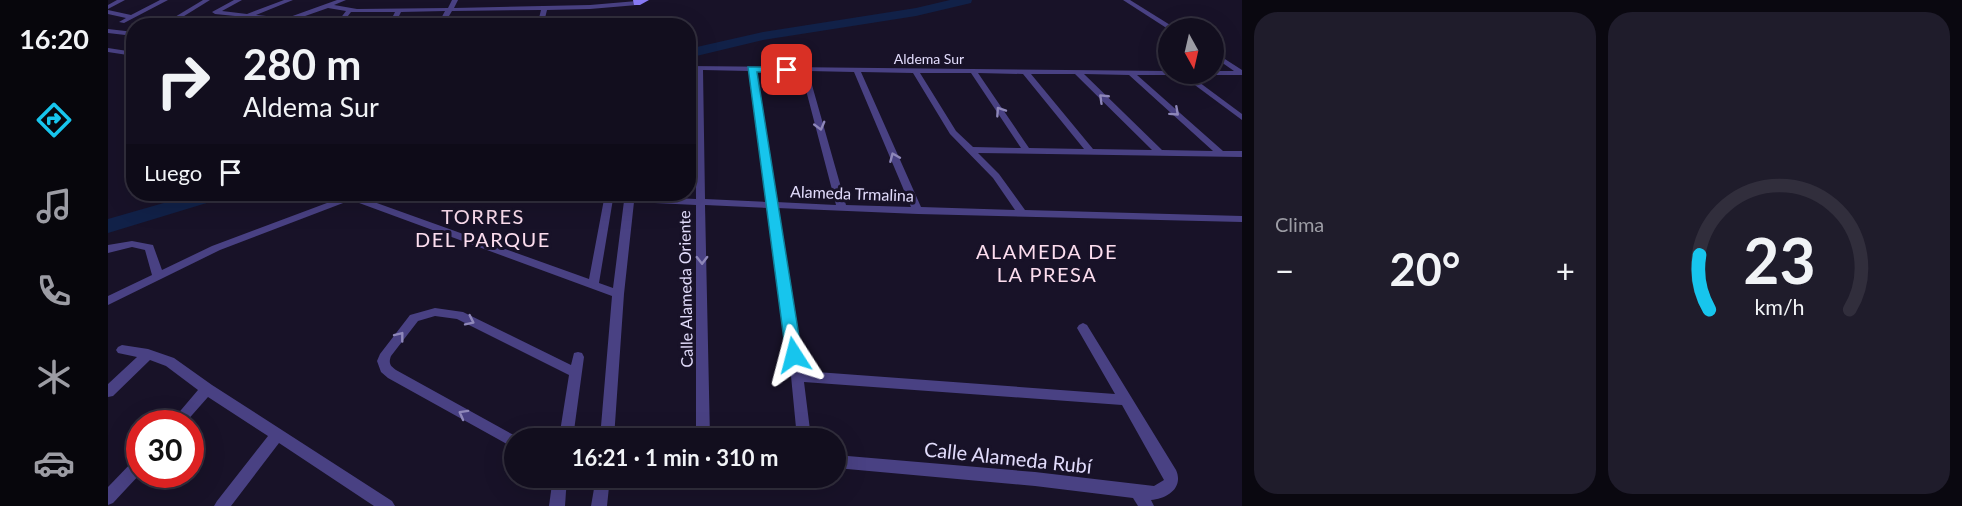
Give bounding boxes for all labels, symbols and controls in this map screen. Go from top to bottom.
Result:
north arrow [1158,18,1224,84]
map controls [1158,18,1224,84]
text: 16:20 [19,22,89,55]
text: 280 m [243,39,361,89]
icon: right [144,42,222,120]
pin [761,44,812,95]
street label: Aldema Sur [894,50,964,67]
icon: arrive [770,53,803,86]
text: Aldema Sur [243,90,379,123]
one-way arrow [1100,95,1111,106]
icon: directions [33,99,75,141]
one-way arrow [1168,105,1178,116]
one-way arrow [996,106,1007,117]
one-way arrow [812,121,825,131]
one-way arrow [890,152,902,163]
icon: arrive [214,156,247,189]
text: Luego [144,159,202,186]
street label: Alameda Trmalina [790,181,914,205]
icon: music [33,185,75,227]
district label: TORRES DEL PARQUE [415,204,551,251]
street label: Calle Alameda Oriente [674,210,696,368]
text: Clima [1275,212,1324,236]
text: 23 [1743,222,1815,297]
district label: ALAMEDA DE LA PRESA [976,239,1118,286]
text: 20° [1390,242,1460,296]
text: − [1275,250,1294,290]
text: + [1556,250,1575,290]
one-way arrow [696,255,708,264]
icon: phone [33,270,75,312]
text: km/h [1754,294,1804,320]
one-way arrow [463,313,474,325]
position arrow [762,323,826,387]
one-way arrow [393,332,404,343]
icon: climate [33,356,75,398]
speed limit sign: 30 [126,410,204,488]
one-way arrow [459,410,470,421]
street label: Calle Alameda Rubí [923,436,1094,478]
icon: car [33,442,75,484]
text: 16:21 · 1 min · 310 m [572,444,778,471]

